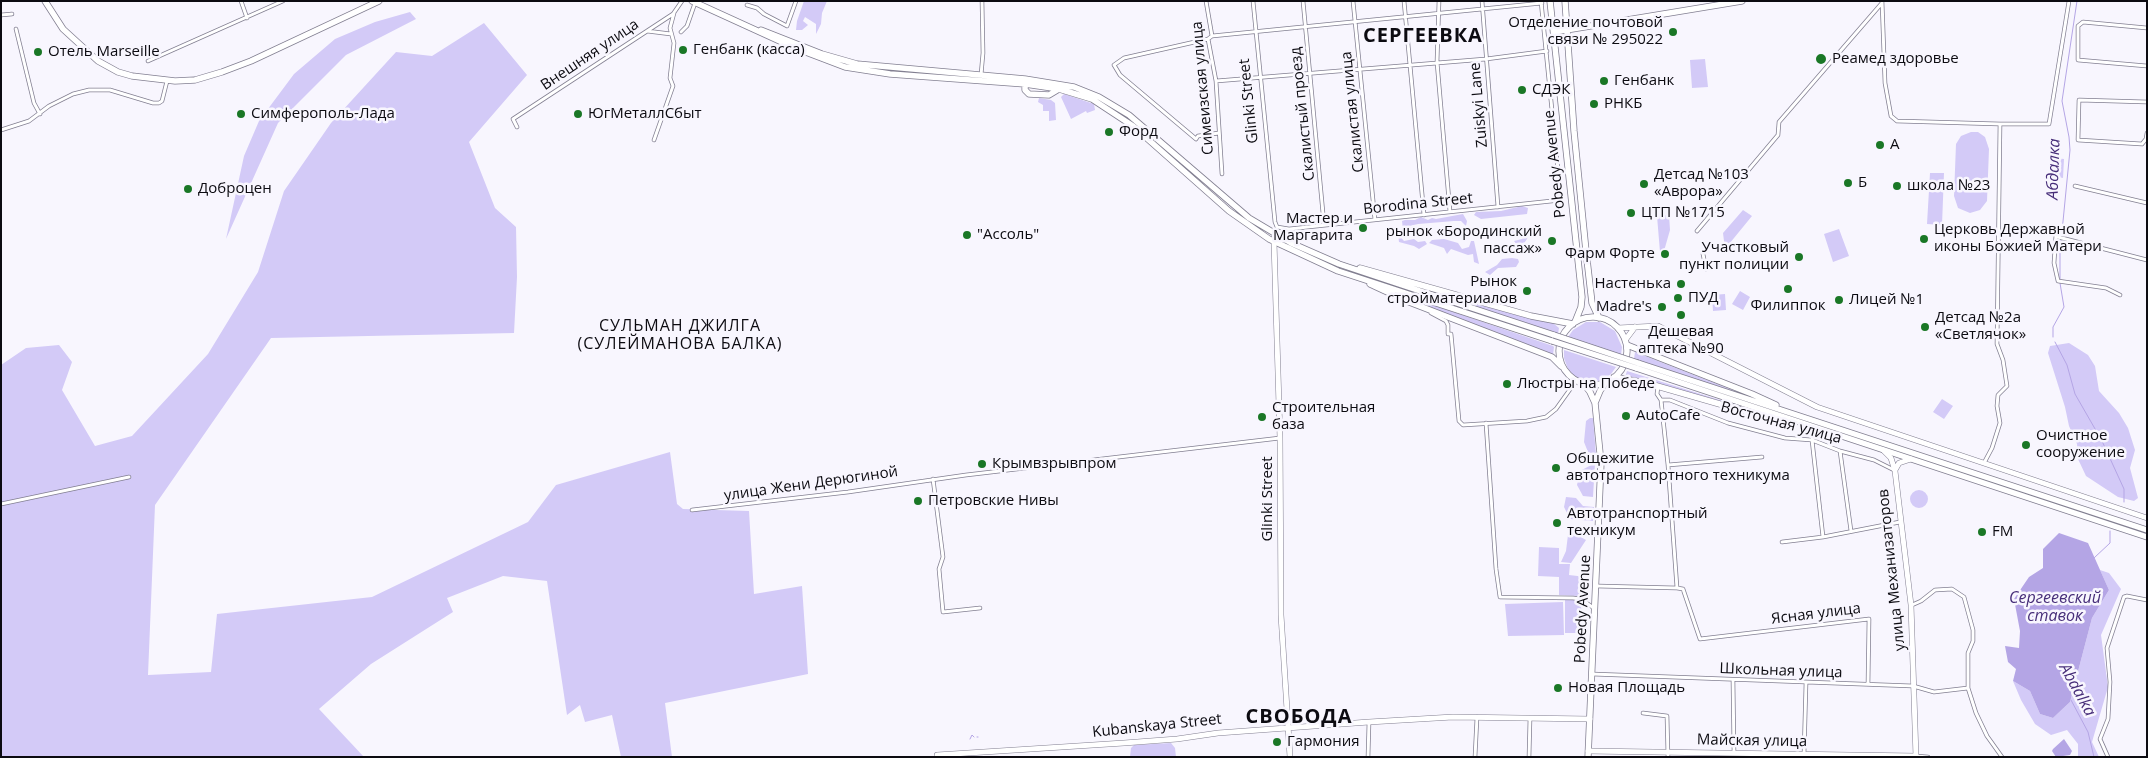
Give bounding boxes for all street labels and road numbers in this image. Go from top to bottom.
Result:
street label: Внешняя улица [538,16,642,94]
street label: Симеизская улица [1188,20,1218,156]
street label: Скалистый проезд [1287,46,1319,182]
street label: Скалистая улица [1338,50,1368,174]
street label: Glinki Street [1236,58,1262,144]
street label: Zuiskyi Lane [1466,62,1492,148]
street label: Pobedy Avenue [1540,109,1570,219]
street label: Borodina Street [1362,189,1474,219]
street label: Восточная улица [1719,398,1843,448]
street label: Glinki Street [1259,456,1277,542]
street label: улица Жени Дерюгиной [723,463,899,505]
street label: улица Механизаторов [1875,488,1909,652]
street label: Pobedy Avenue [1571,554,1595,664]
street label: Ясная улица [1770,600,1862,628]
street label: Школьная улица [1719,660,1843,682]
street label: Kubanskaya Street [1091,710,1223,742]
street label: Майская улица [1697,731,1807,751]

